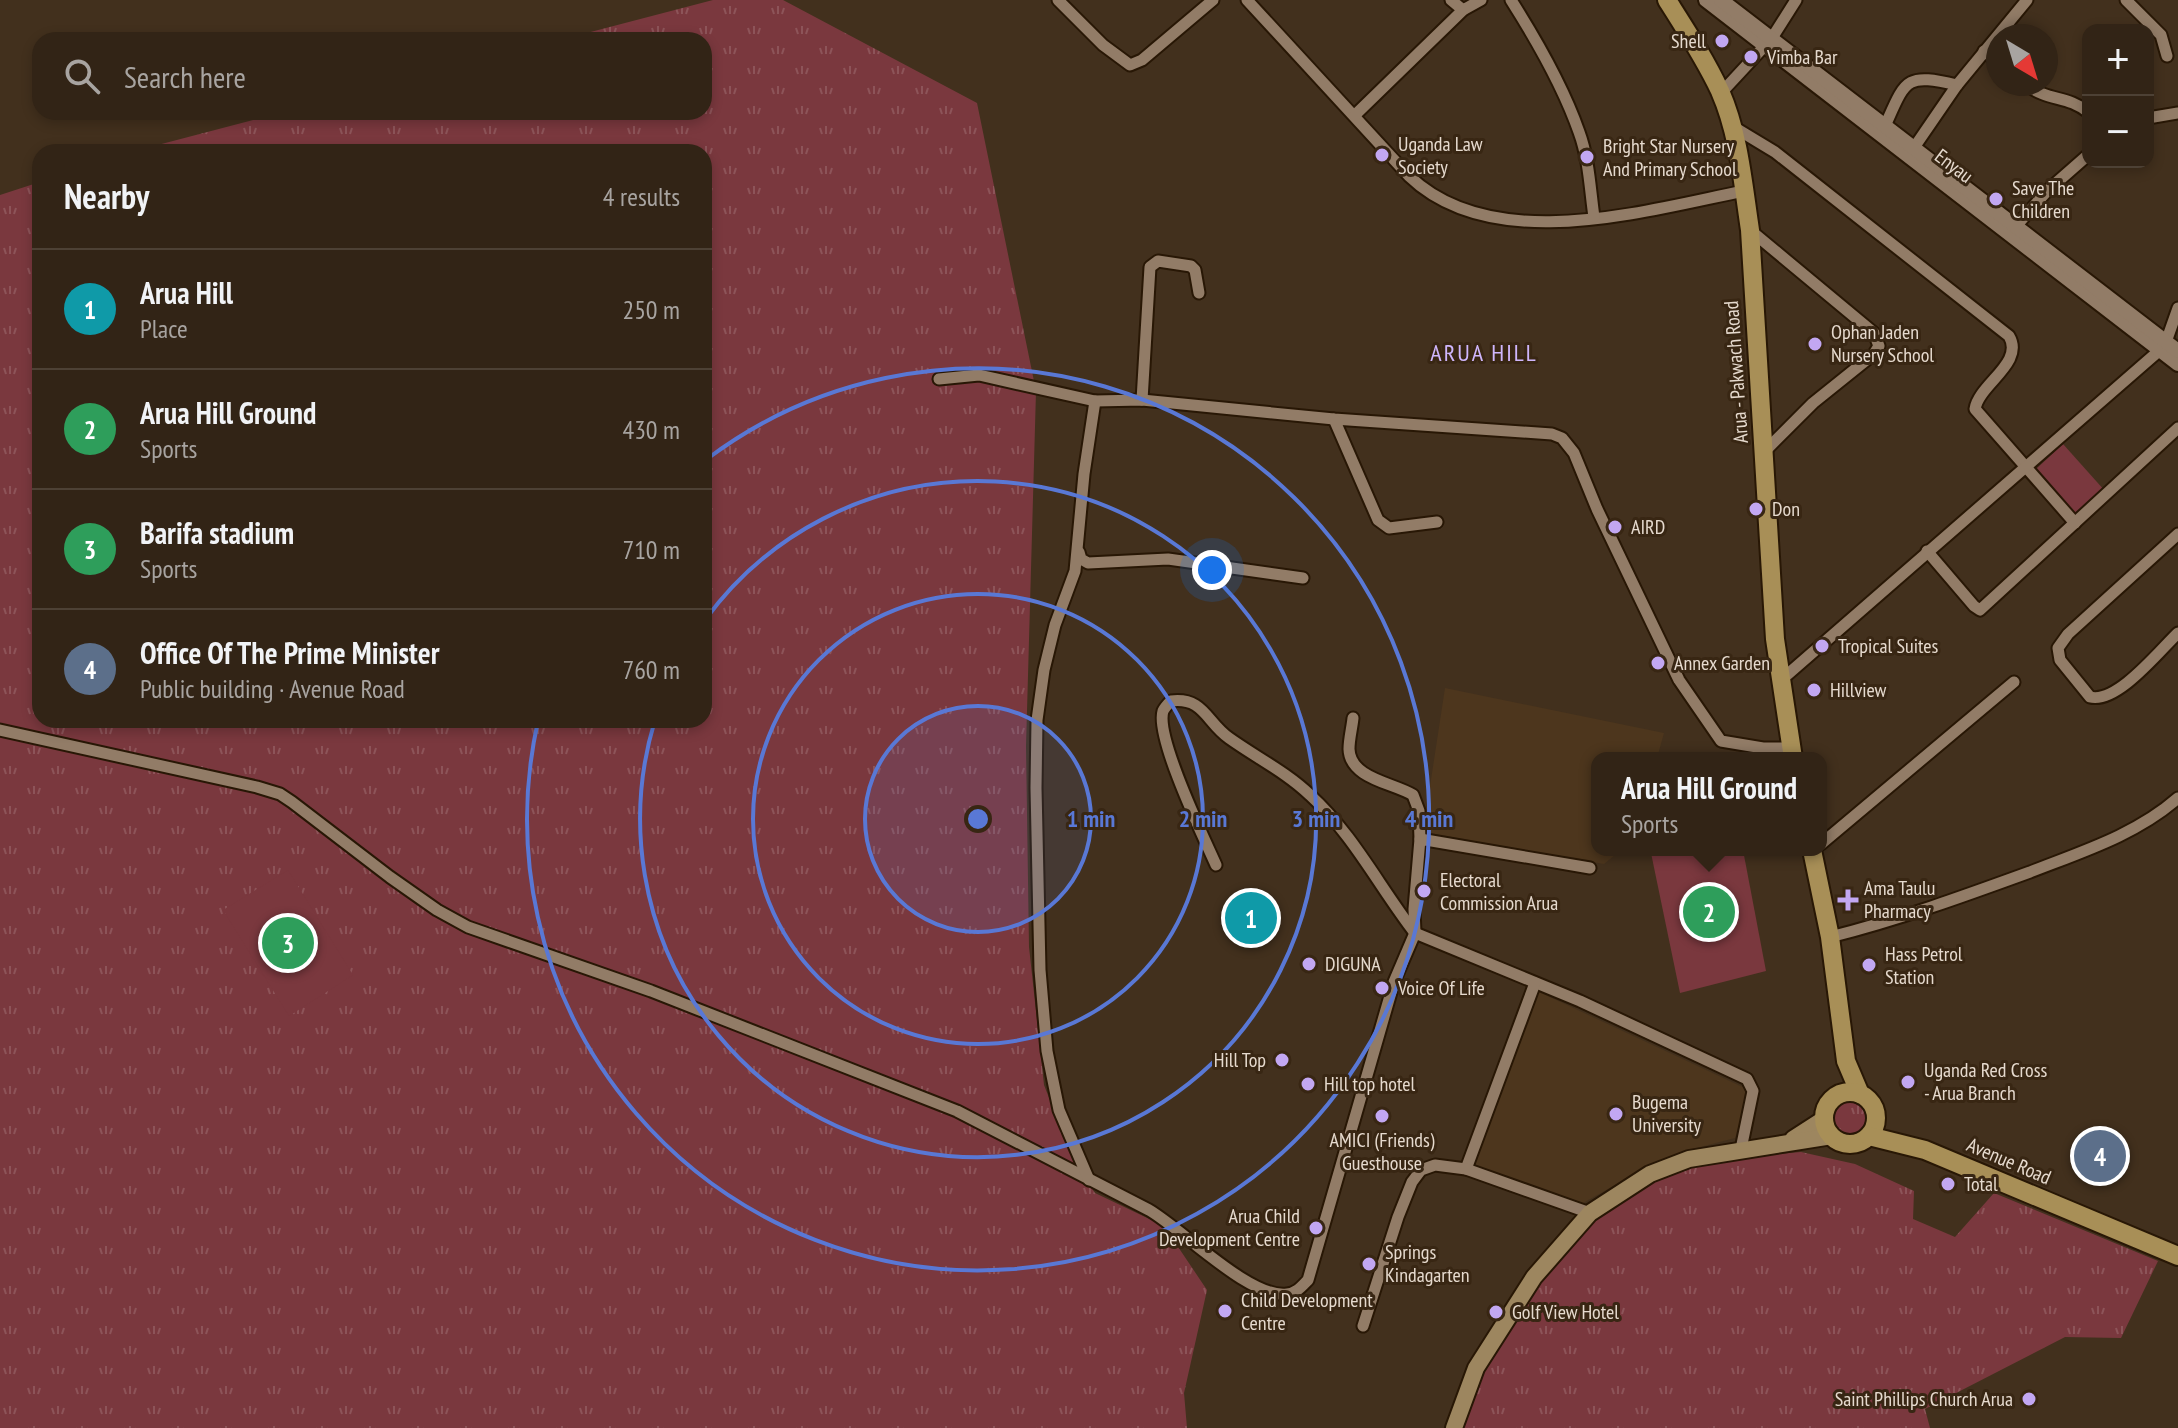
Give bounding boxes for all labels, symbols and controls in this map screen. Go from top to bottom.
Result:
north arrow [1986,24,2058,96]
map controls [2082,24,2154,168]
button: + [2082,24,2154,96]
place label: Shell [1671,28,1706,54]
search box [32,32,712,120]
marker: Shell [1713,32,1731,50]
place label: Vimba Bar [1766,44,1838,70]
marker: Vimba Bar [1742,48,1760,66]
icon: search [60,54,104,98]
text: Search here [124,57,246,96]
button: − [2082,96,2154,168]
place label: Uganda Law Society [1398,131,1483,180]
place label: Bright Star Nursery And Primary School [1603,133,1737,182]
street label: Enyau [1930,143,1978,189]
marker: Uganda Law Society [1373,146,1391,164]
marker: Bright Star Nursery And Primary School [1578,148,1596,166]
text: Nearby [64,174,149,218]
place label: Save The Children [2012,175,2074,224]
text: 4 results [603,180,680,213]
marker: Save The Children [1987,190,2005,208]
text: Arua Hill [140,273,233,312]
text: 1 [84,293,96,326]
text: 250 m [622,293,680,326]
street label: Arua - Pakwach Road [1718,300,1754,444]
text: Place [140,312,188,345]
place label: Ophan Jaden Nursery School [1831,319,1934,368]
marker: Ophan Jaden Nursery School [1806,335,1824,353]
district label: ARUA HILL [1430,337,1538,368]
text: Arua Hill Ground [140,393,316,432]
text: 2 [84,413,96,446]
text: 430 m [622,413,680,446]
text: Sports [140,432,197,465]
place label: Don [1772,496,1800,522]
marker: Don [1747,500,1765,518]
text: Barifa stadium [140,513,294,552]
place label: AIRD [1631,514,1665,540]
marker: AIRD [1606,518,1624,536]
text: 3 [84,533,96,566]
text: 710 m [622,533,680,566]
your location [1192,550,1232,590]
text: Sports [140,552,197,585]
text: Office Of The Prime Minister [140,633,439,672]
place label: Tropical Suites [1838,633,1939,659]
marker: Tropical Suites [1813,637,1831,655]
place label: Annex Garden [1674,650,1770,676]
text: 4 [84,653,96,686]
text: 760 m [622,653,680,686]
marker: Annex Garden [1649,654,1667,672]
text: Public building · Avenue Road [140,672,405,705]
place label: Hillview [1830,677,1887,703]
marker: Hillview [1805,681,1823,699]
popup [1591,752,1827,856]
text: Arua Hill Ground [1621,768,1797,807]
text: 1 min [1067,803,1115,834]
text: 2 min [1179,803,1227,834]
text: 3 min [1292,803,1340,834]
text: 4 min [1405,803,1453,834]
centre of rings [964,805,992,833]
text: Sports [1621,807,1678,840]
place label: Electoral Commission Arua [1440,867,1558,916]
place label: Ama Taulu Pharmacy [1864,875,1935,924]
marker: Electoral Commission Arua [1415,882,1433,900]
pin: 2 [1683,882,1735,942]
pin: 1 [1225,888,1277,948]
marker: Ama Taulu Pharmacy [1839,891,1857,909]
pin: 3 [262,913,314,973]
place label: Hass Petrol Station [1885,941,1963,990]
place label: DIGUNA [1325,951,1381,977]
marker: DIGUNA [1300,955,1318,973]
marker: Hass Petrol Station [1860,956,1878,974]
place label: Voice Of Life [1397,975,1485,1001]
marker: Voice Of Life [1373,979,1391,997]
place label: Hill Top [1214,1047,1266,1073]
marker: Hill Top [1273,1051,1291,1069]
place label: Uganda Red Cross - Arua Branch [1924,1057,2047,1106]
place label: Hill top hotel [1324,1071,1416,1097]
marker: Uganda Red Cross - Arua Branch [1899,1073,1917,1091]
marker: Hill top hotel [1299,1075,1317,1093]
place label: Bugema University [1632,1089,1702,1138]
marker: Bugema University [1607,1105,1625,1123]
marker: AMICI (Friends) Guesthouse [1373,1107,1391,1125]
pin: 4 [2074,1126,2126,1186]
place label: AMICI (Friends) Guesthouse [1330,1127,1435,1176]
street label: Avenue Road [1963,1132,2055,1190]
place label: Total [1964,1171,1998,1197]
marker: Total [1939,1175,1957,1193]
place label: Arua Child Development Centre [1159,1203,1300,1252]
marker: Arua Child Development Centre [1307,1219,1325,1237]
place label: Springs Kindagarten [1385,1239,1470,1288]
marker: Springs Kindagarten [1360,1255,1378,1273]
place label: Child Development Centre [1241,1287,1373,1336]
place label: Golf View Hotel [1512,1299,1619,1325]
marker: Child Development Centre [1216,1302,1234,1320]
marker: Golf View Hotel [1487,1303,1505,1321]
place label: Saint Phillips Church Arua [1835,1386,2013,1412]
marker: Saint Phillips Church Arua [2020,1390,2038,1408]

